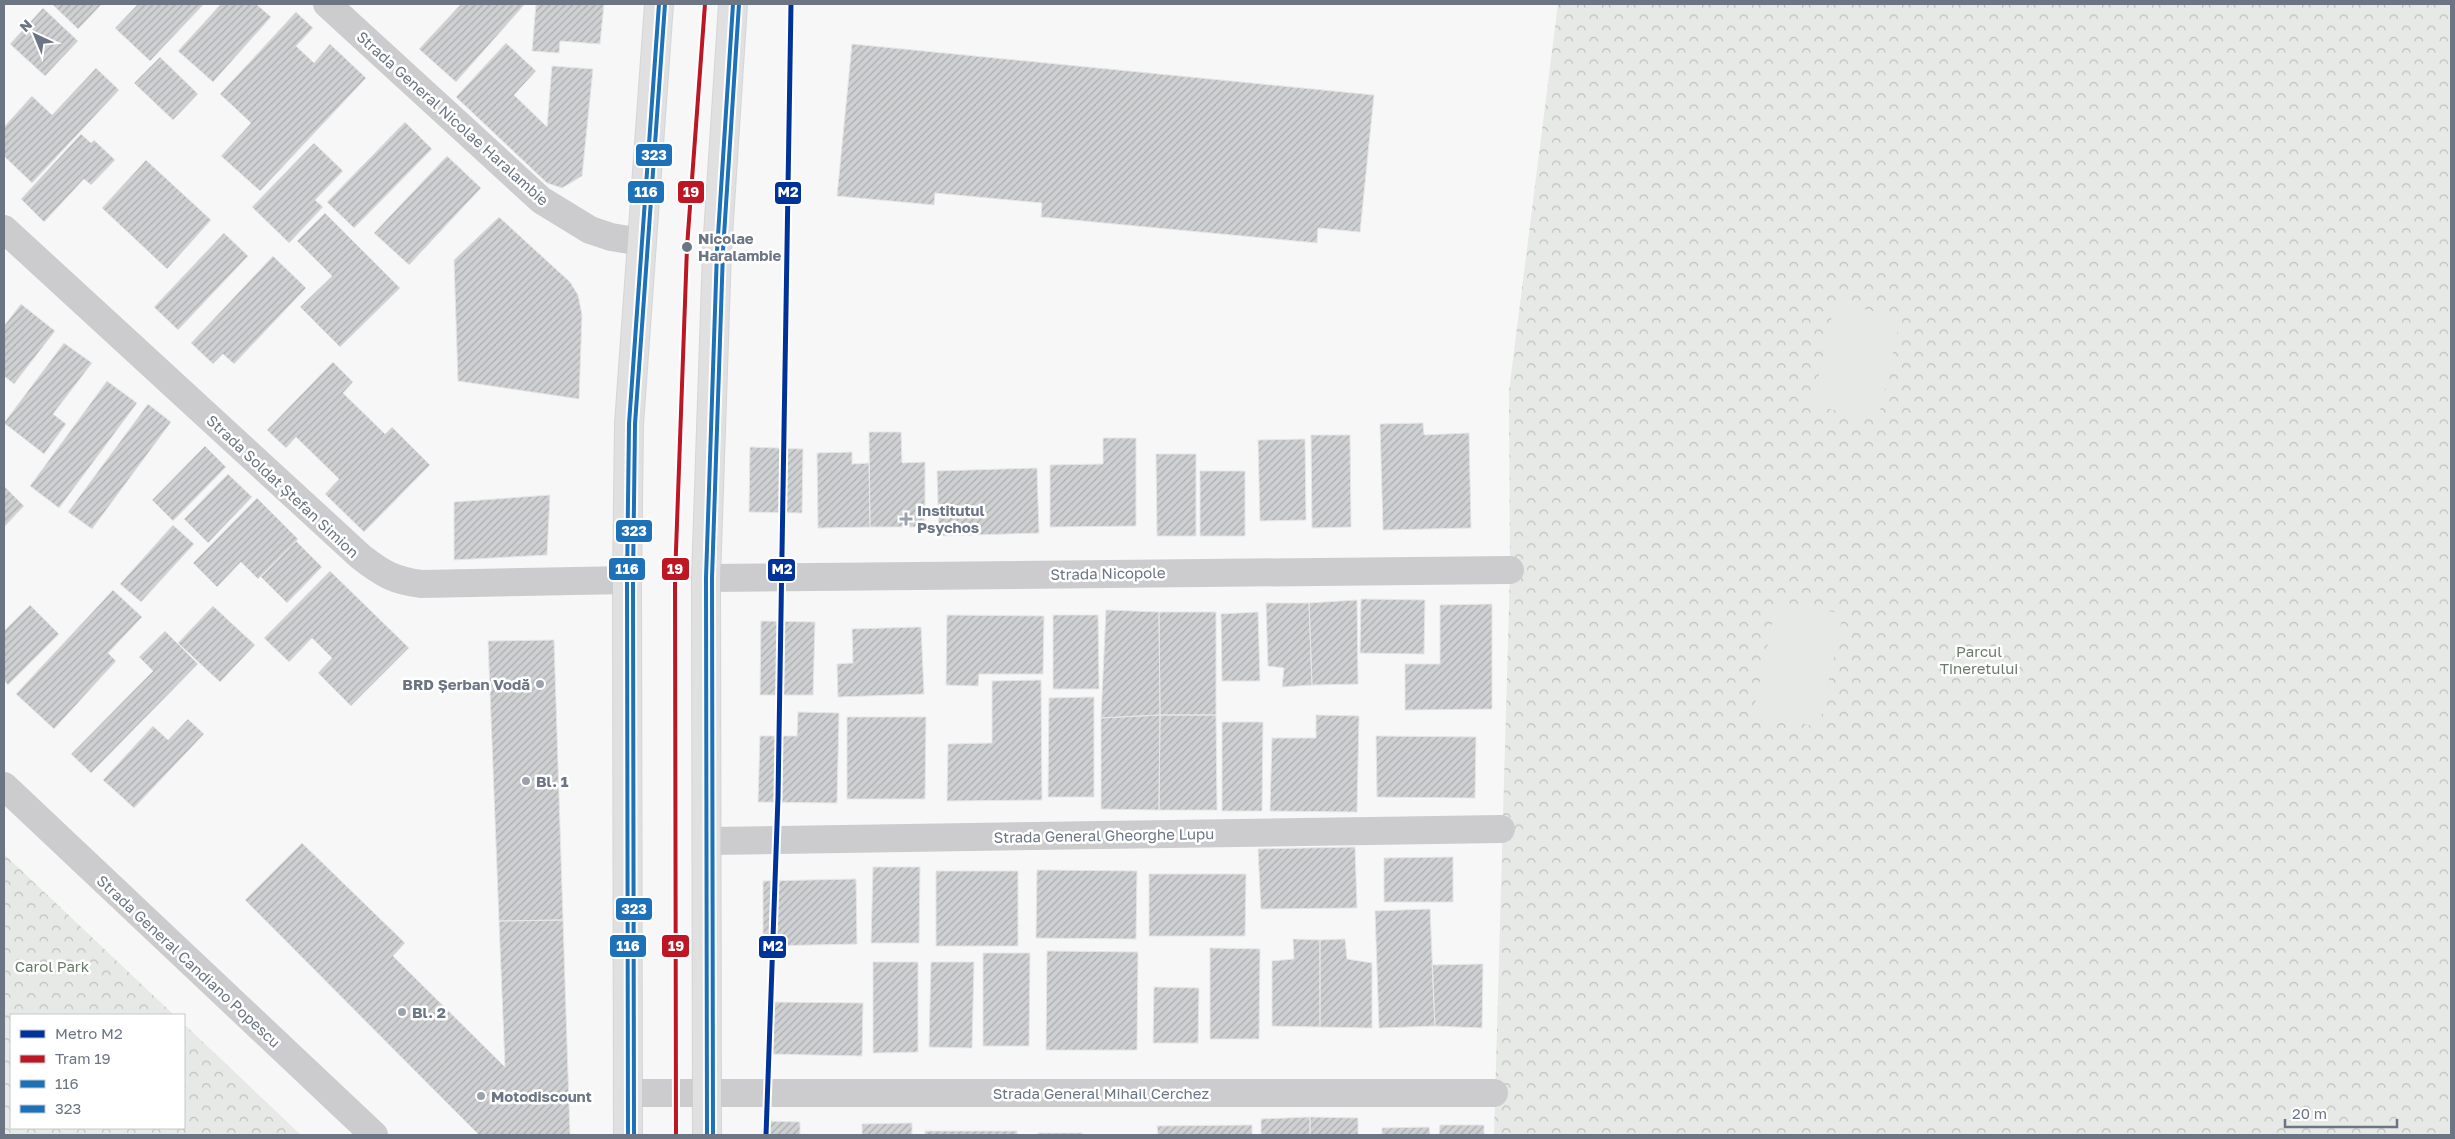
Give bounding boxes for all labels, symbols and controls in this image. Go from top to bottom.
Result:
north arrow [10,10,60,60]
text: N [16,15,35,35]
street label: Strada General Nicolae Haralambie [353,27,553,209]
line badge: 323 [635,143,673,167]
text: 323 [641,146,667,163]
line badge: 116 [627,180,665,204]
line badge: 19 [677,180,705,204]
line badge: M2 [774,181,802,205]
text: 116 [634,183,658,200]
text: 19 [683,183,699,200]
text: M2 [778,183,799,200]
place label: Nicolae Haralambie [698,229,782,264]
marker: Nicolae Haralambie [680,240,694,254]
street label: Strada Soldat Ștefan Simion [203,411,363,561]
place label: Institutul Psychos [917,501,985,536]
marker: Institutul Psychos [899,512,913,526]
line badge: 323 [615,519,653,543]
text: 323 [621,522,647,539]
line badge: 116 [608,557,646,581]
line badge: 19 [661,557,690,581]
line badge: M2 [767,558,796,582]
text: 116 [615,560,639,577]
text: 19 [667,560,683,577]
text: M2 [772,560,793,577]
street label: Strada Nicopole [1050,563,1166,583]
park label: Parcul Tineretului [1940,642,2018,677]
place label: BRD Șerban Vodă [402,675,530,693]
marker: BRD Șerban Vodă [534,678,546,690]
place label: Bl. 1 [536,772,569,790]
marker: Bl. 1 [520,775,532,787]
street label: Strada General Gheorghe Lupu [994,824,1214,846]
street label: Strada General Candiano Popescu [94,871,284,1051]
line badge: 323 [615,897,653,921]
text: 323 [621,900,647,917]
line badge: 116 [609,934,647,958]
line badge: 19 [661,934,690,958]
line badge: M2 [758,935,787,959]
text: 116 [616,937,640,954]
text: 19 [668,937,684,954]
text: M2 [763,937,784,954]
park label: Carol Park [15,957,90,975]
place label: Bl. 2 [412,1003,446,1021]
marker: Bl. 2 [396,1006,408,1018]
legend [10,1014,185,1129]
text: Metro M2 [55,1024,123,1042]
text: Tram 19 [55,1049,111,1067]
text: 116 [55,1074,79,1092]
street label: Strada General Mihail Cerchez [993,1084,1210,1102]
place label: Motodiscount [491,1087,592,1105]
marker: Motodiscount [475,1090,487,1102]
scale bar [2285,1096,2398,1128]
text: 323 [55,1099,81,1117]
text: 20 m [2292,1104,2327,1122]

